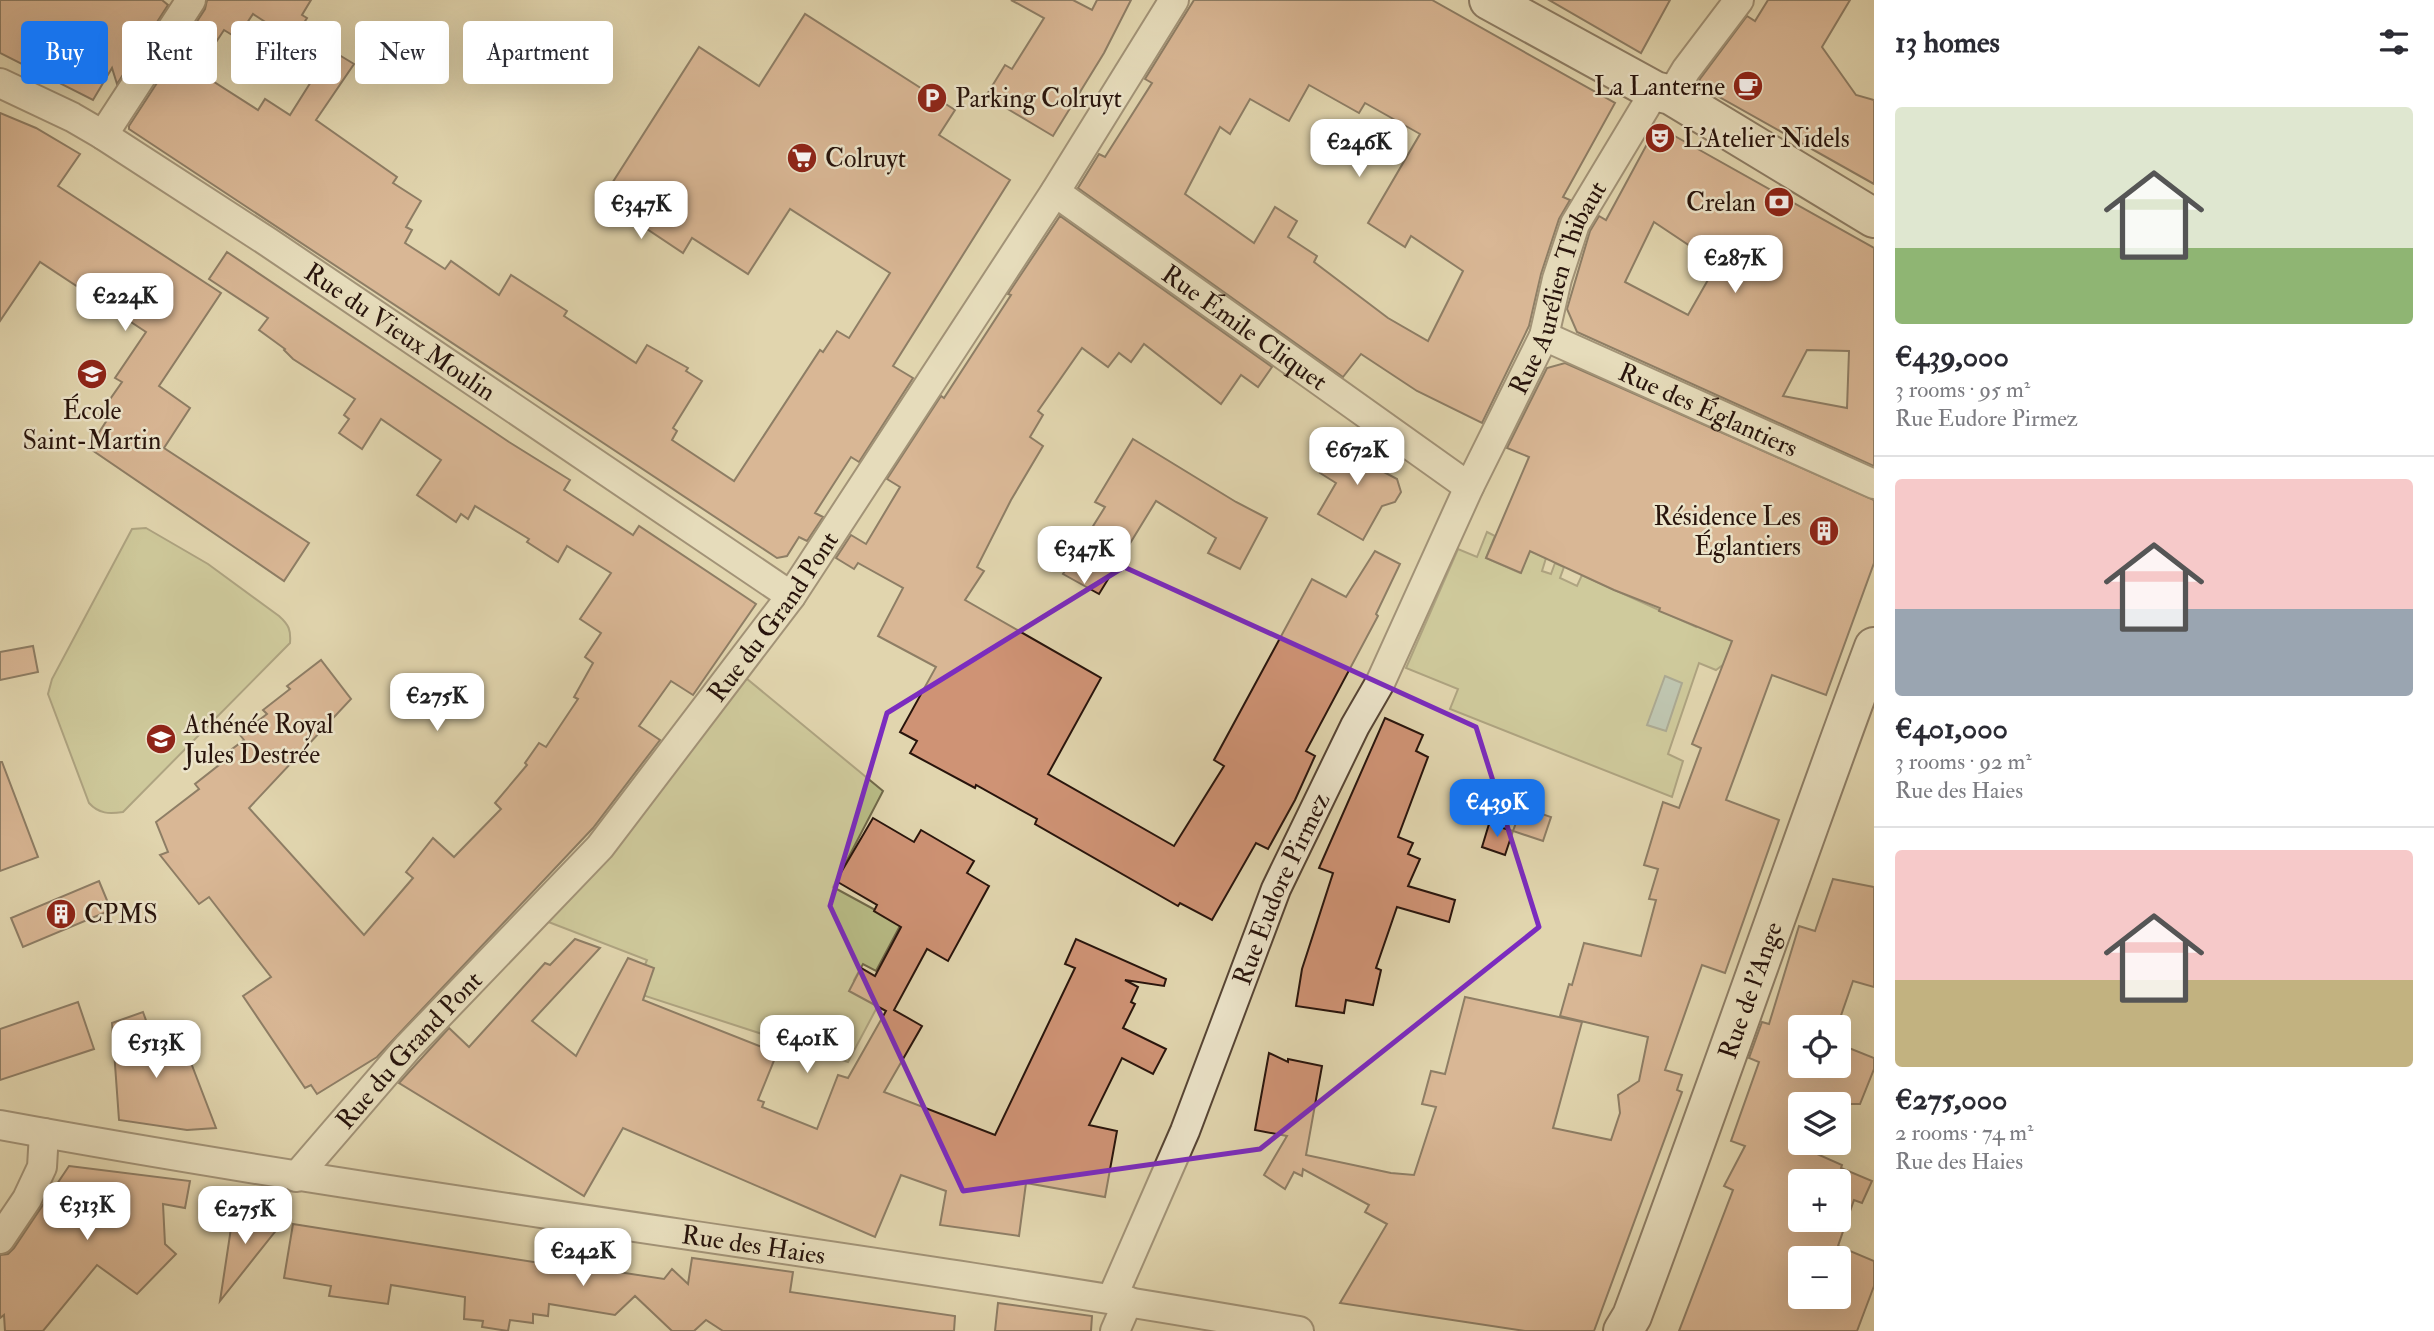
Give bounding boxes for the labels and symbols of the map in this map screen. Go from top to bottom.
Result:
cafe icon: La Lanterne [1731,69,1765,103]
place label: La Lanterne [1594,71,1725,103]
parking icon: Parking Colruyt [915,81,949,115]
place label: Parking Colruyt [955,83,1122,115]
pin: €246K [1310,120,1408,179]
theatre icon: L'Atelier Nidels [1643,121,1677,155]
place label: L'Atelier Nidels [1683,123,1850,155]
supermarket icon: Colruyt [785,141,819,175]
place label: Colruyt [825,143,906,175]
street label: Rue Aurélien Thibaut [1503,176,1614,400]
pin: €347K [592,182,690,241]
bank icon: Crelan [1762,185,1796,219]
place label: Crelan [1686,187,1756,219]
pin: €287K [1686,236,1784,295]
street label: Rue du Vieux Moulin [298,256,502,408]
street label: Rue Émile Cliquet [1155,258,1333,398]
pin: €224K [76,274,174,333]
street label: Rue des Églantiers [1613,356,1803,465]
school or university icon: École Saint-Martin [75,357,109,391]
place label: École Saint-Martin [23,393,161,457]
pin: €672K [1308,428,1406,487]
place label: Résidence Les Églantiers [1654,501,1801,563]
building icon: Résidence Les Églantiers [1807,514,1841,548]
street label: Rue du Grand Pont [701,526,846,709]
pin: €347K [1035,526,1133,586]
pin: €275K [388,674,486,733]
place label: Athénée Royal Jules Destrée [183,709,334,771]
school or university icon: Athénée Royal Jules Destrée [144,722,178,756]
pin: €439K [1448,780,1546,839]
street label: Rue Eudore Pirmez [1226,787,1338,990]
building icon: CPMS [44,897,78,931]
place label: CPMS [84,899,158,931]
street label: Rue de l'Ange [1712,918,1790,1063]
street label: Rue du Grand Pont [330,965,489,1136]
pin: €401K [758,1016,856,1075]
pin: €513K [107,1020,205,1080]
pin: €313K [38,1182,136,1242]
pin: €275K [196,1186,294,1246]
street label: Rue des Haies [679,1219,827,1272]
pin: €242K [534,1228,632,1288]

